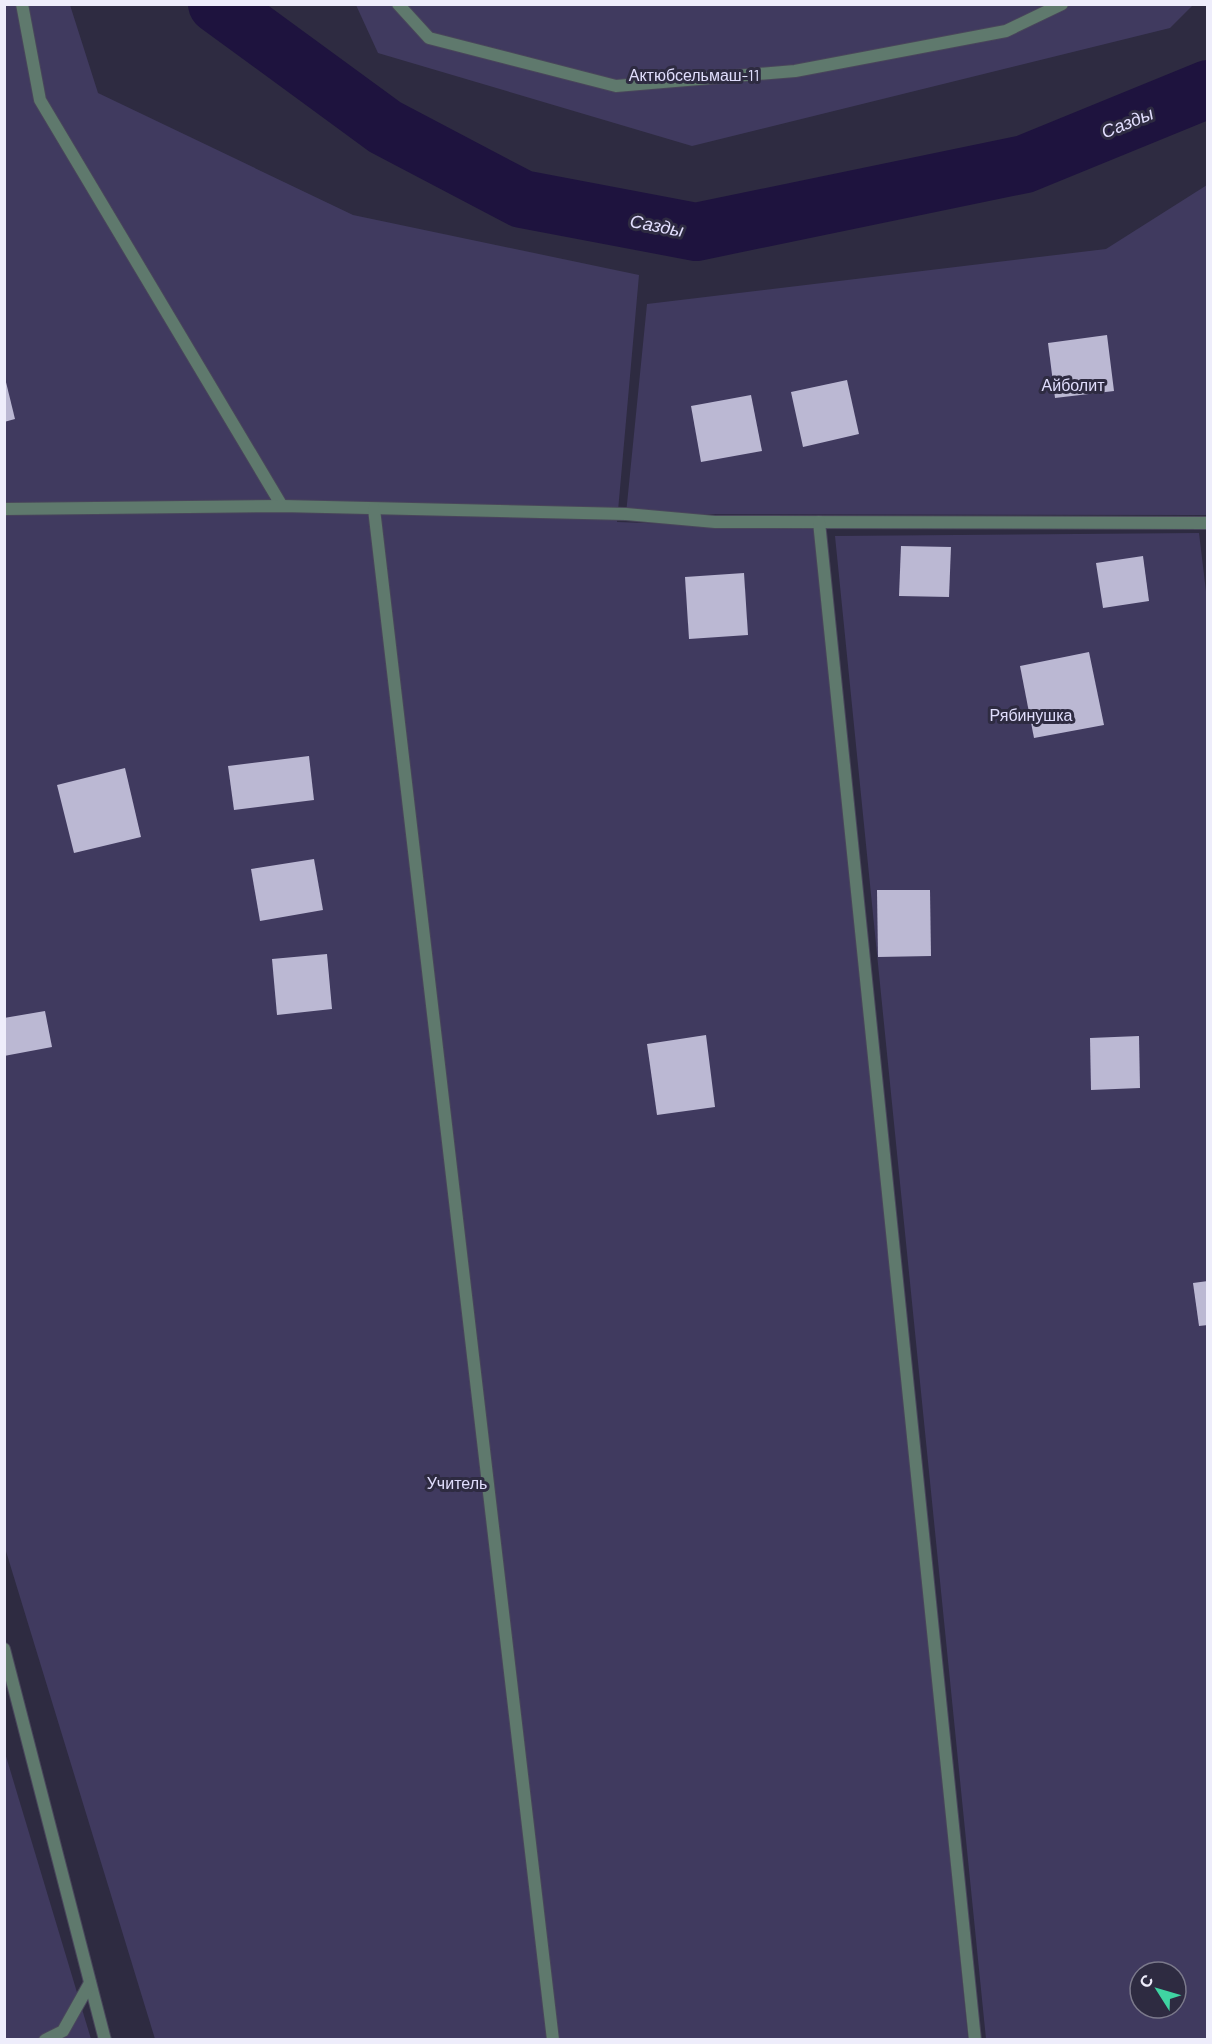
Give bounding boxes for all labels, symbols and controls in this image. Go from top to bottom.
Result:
park label: Актюбсельмаш-11 [629,65,759,84]
water label: Сазды [1098,102,1156,142]
water label: Сазды [628,209,686,241]
park label: Айболит [1042,375,1105,394]
park label: Рябинушка [990,705,1073,724]
park label: Учитель [427,1473,487,1492]
north arrow [1128,1960,1188,2020]
text: С [1135,1970,1157,1991]

